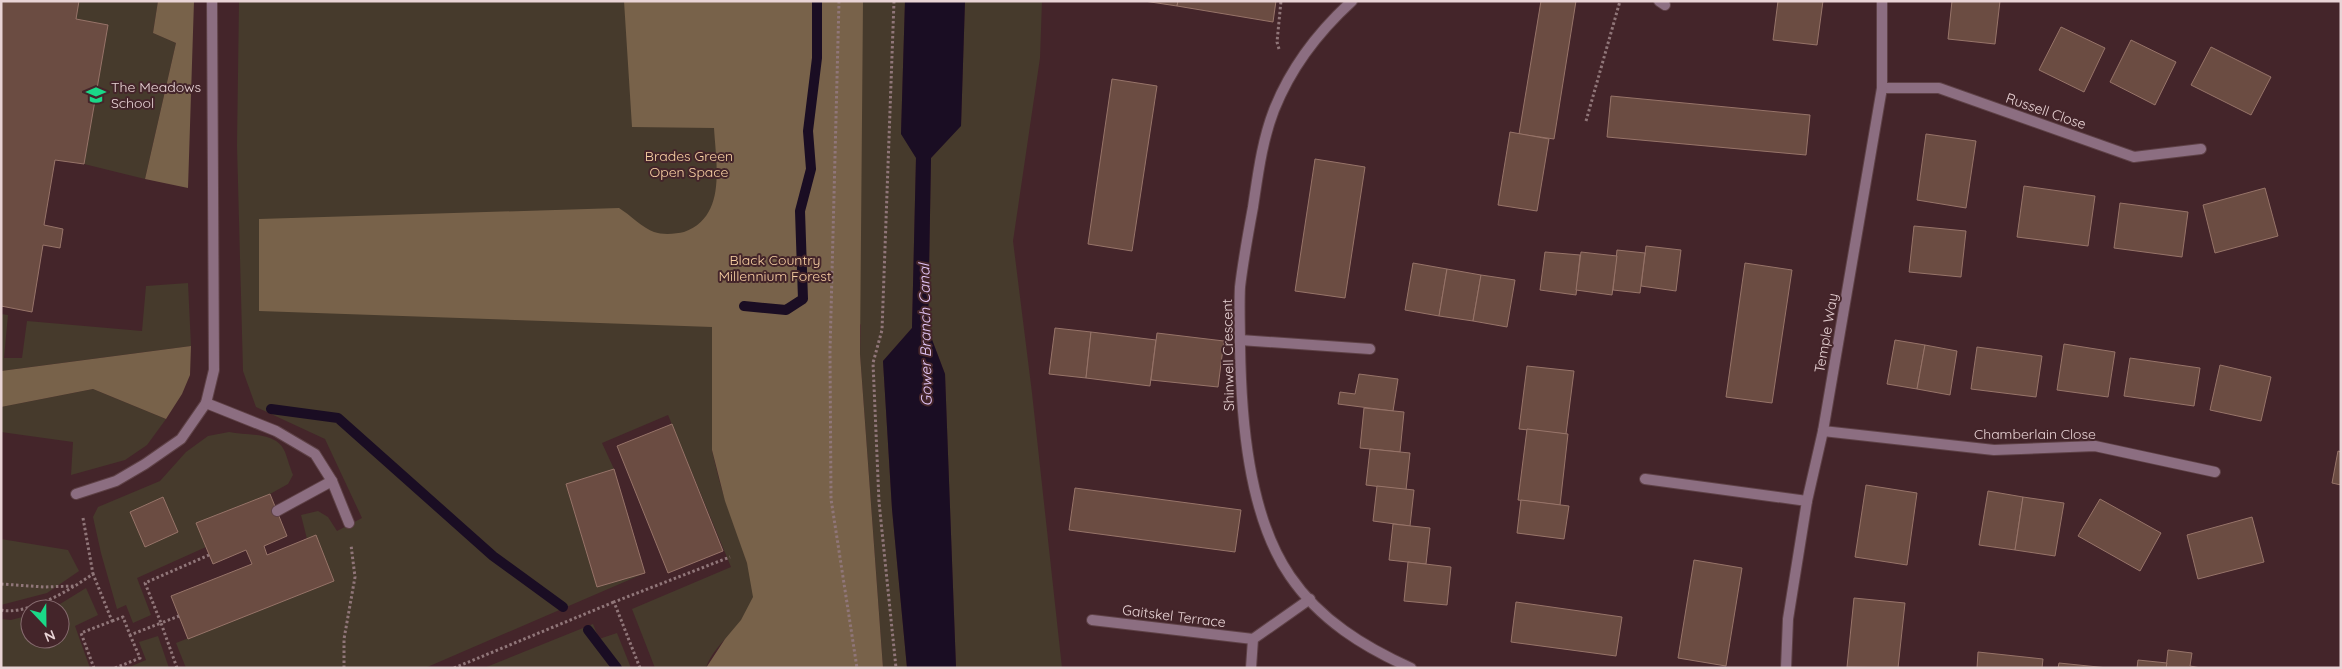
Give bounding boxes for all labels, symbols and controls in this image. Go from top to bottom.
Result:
place label: The Meadows School [111,78,201,112]
school or university icon: The Meadows School [85,84,107,106]
street label: Russell Close [2004,89,2089,133]
park label: Brades Green Open Space [645,147,733,181]
park label: Black Country Millennium Forest [719,251,832,285]
water label: Gower Branch Canal [914,262,936,407]
street label: Temple Way [1810,292,1842,374]
street label: Shinwell Crescent [1218,298,1238,411]
street label: Chamberlain Close [1974,425,2096,443]
north arrow [20,599,70,649]
street label: Gaitskel Terrace [1121,601,1227,631]
text: N [42,626,58,646]

